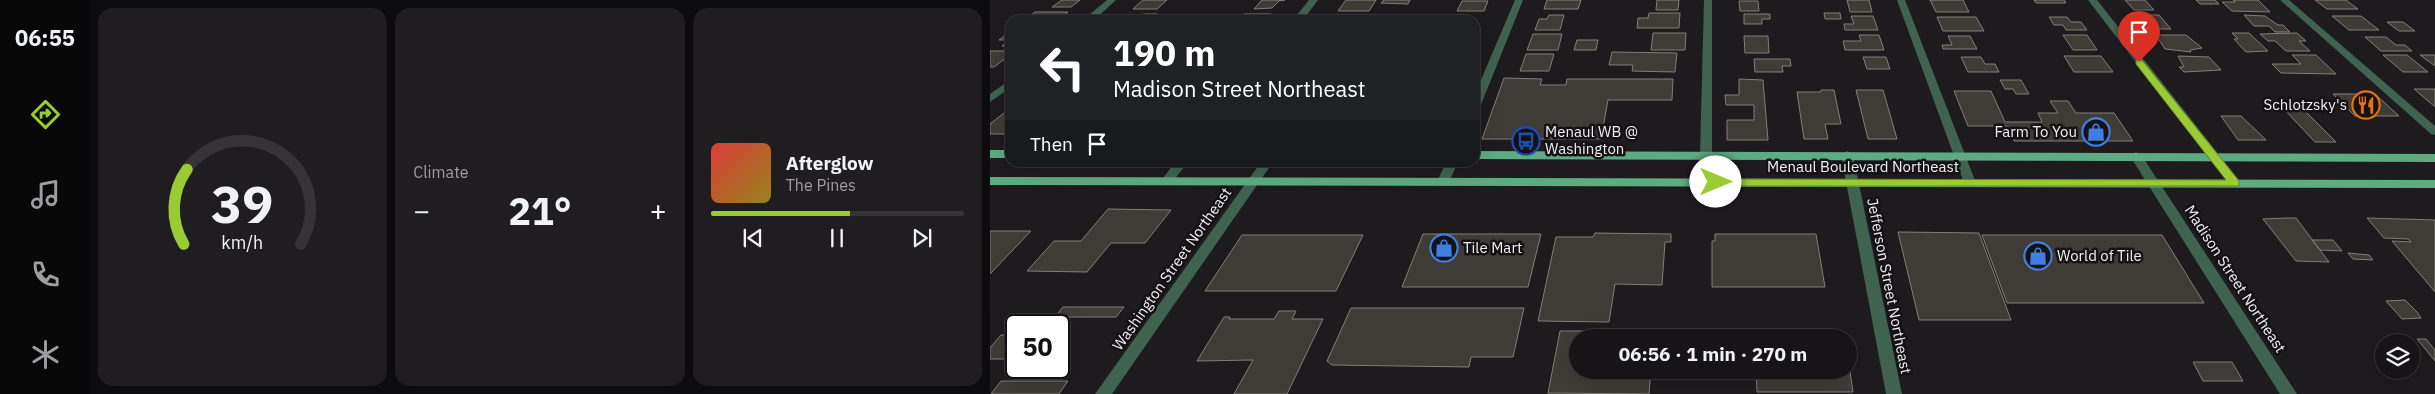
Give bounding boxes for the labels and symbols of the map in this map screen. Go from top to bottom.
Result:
pin [2118,11,2160,62]
restaurant icon: Schlotzsky's [2351,90,2381,120]
place label: Schlotzsky's [2264,95,2347,114]
shop icon: Farm To You [2081,117,2111,147]
place label: Menaul WB @ Washington [1545,122,1638,158]
place label: Farm To You [1994,122,2077,141]
bus stop icon: Menaul WB @ Washington [1511,126,1541,156]
position arrow [1689,155,1741,207]
street label: Menaul Boulevard Northeast [1767,157,1959,176]
street label: Washington Street Northeast [1108,184,1235,354]
street label: Jefferson Street Northeast [1863,196,1916,375]
street label: Madison Street Northeast [2181,201,2290,356]
shop icon: Tile Mart [1429,233,1459,263]
place label: Tile Mart [1463,238,1522,257]
shop icon: World of Tile [2023,241,2053,271]
place label: World of Tile [2057,246,2142,265]
speed limit sign: 50 [1005,314,1070,379]

